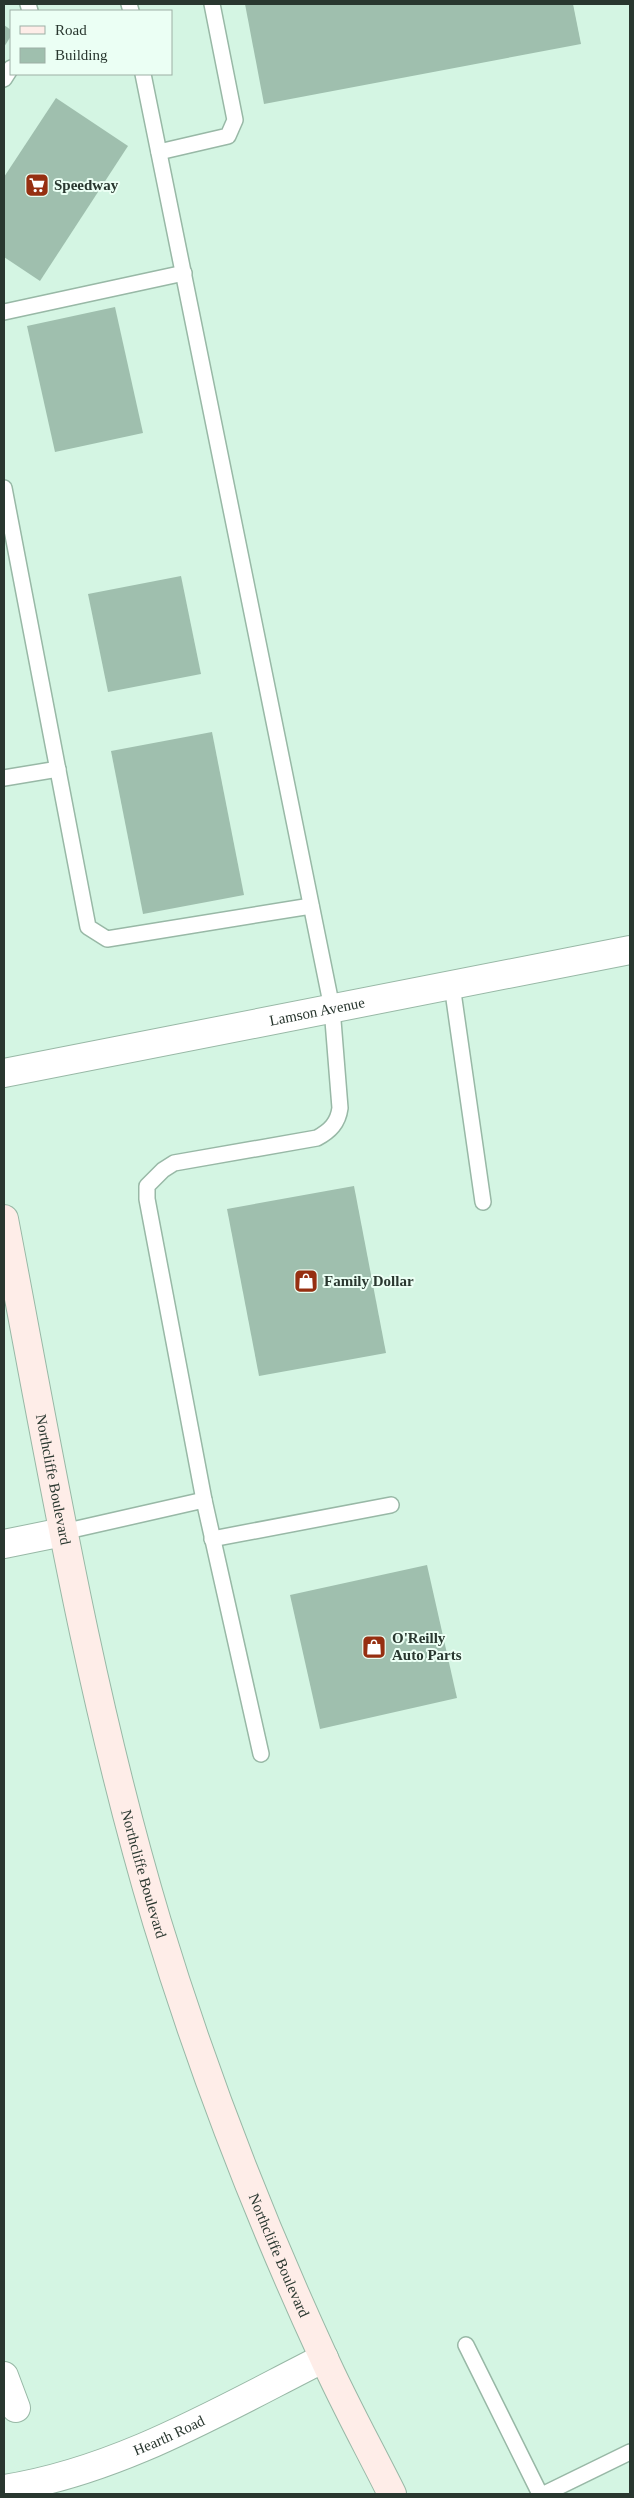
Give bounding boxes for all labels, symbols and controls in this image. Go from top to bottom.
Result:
legend [10,10,172,75]
text: Road [55,22,87,38]
text: Building [55,47,108,63]
supermarket icon: Speedway [24,172,50,198]
place label: Speedway [54,177,119,193]
street label: Lamson Avenue [268,994,366,1029]
shop icon: Family Dollar [293,1268,319,1294]
place label: Family Dollar [324,1273,414,1289]
street label: Northcliffe Boulevard [33,1413,74,1547]
place label: O'Reilly Auto Parts [392,1630,462,1663]
shop icon: O'Reilly Auto Parts [361,1634,387,1660]
street label: Northcliffe Boulevard [118,1808,170,1941]
street label: Northcliffe Boulevard [246,2191,313,2320]
street label: Hearth Road [131,2412,208,2459]

